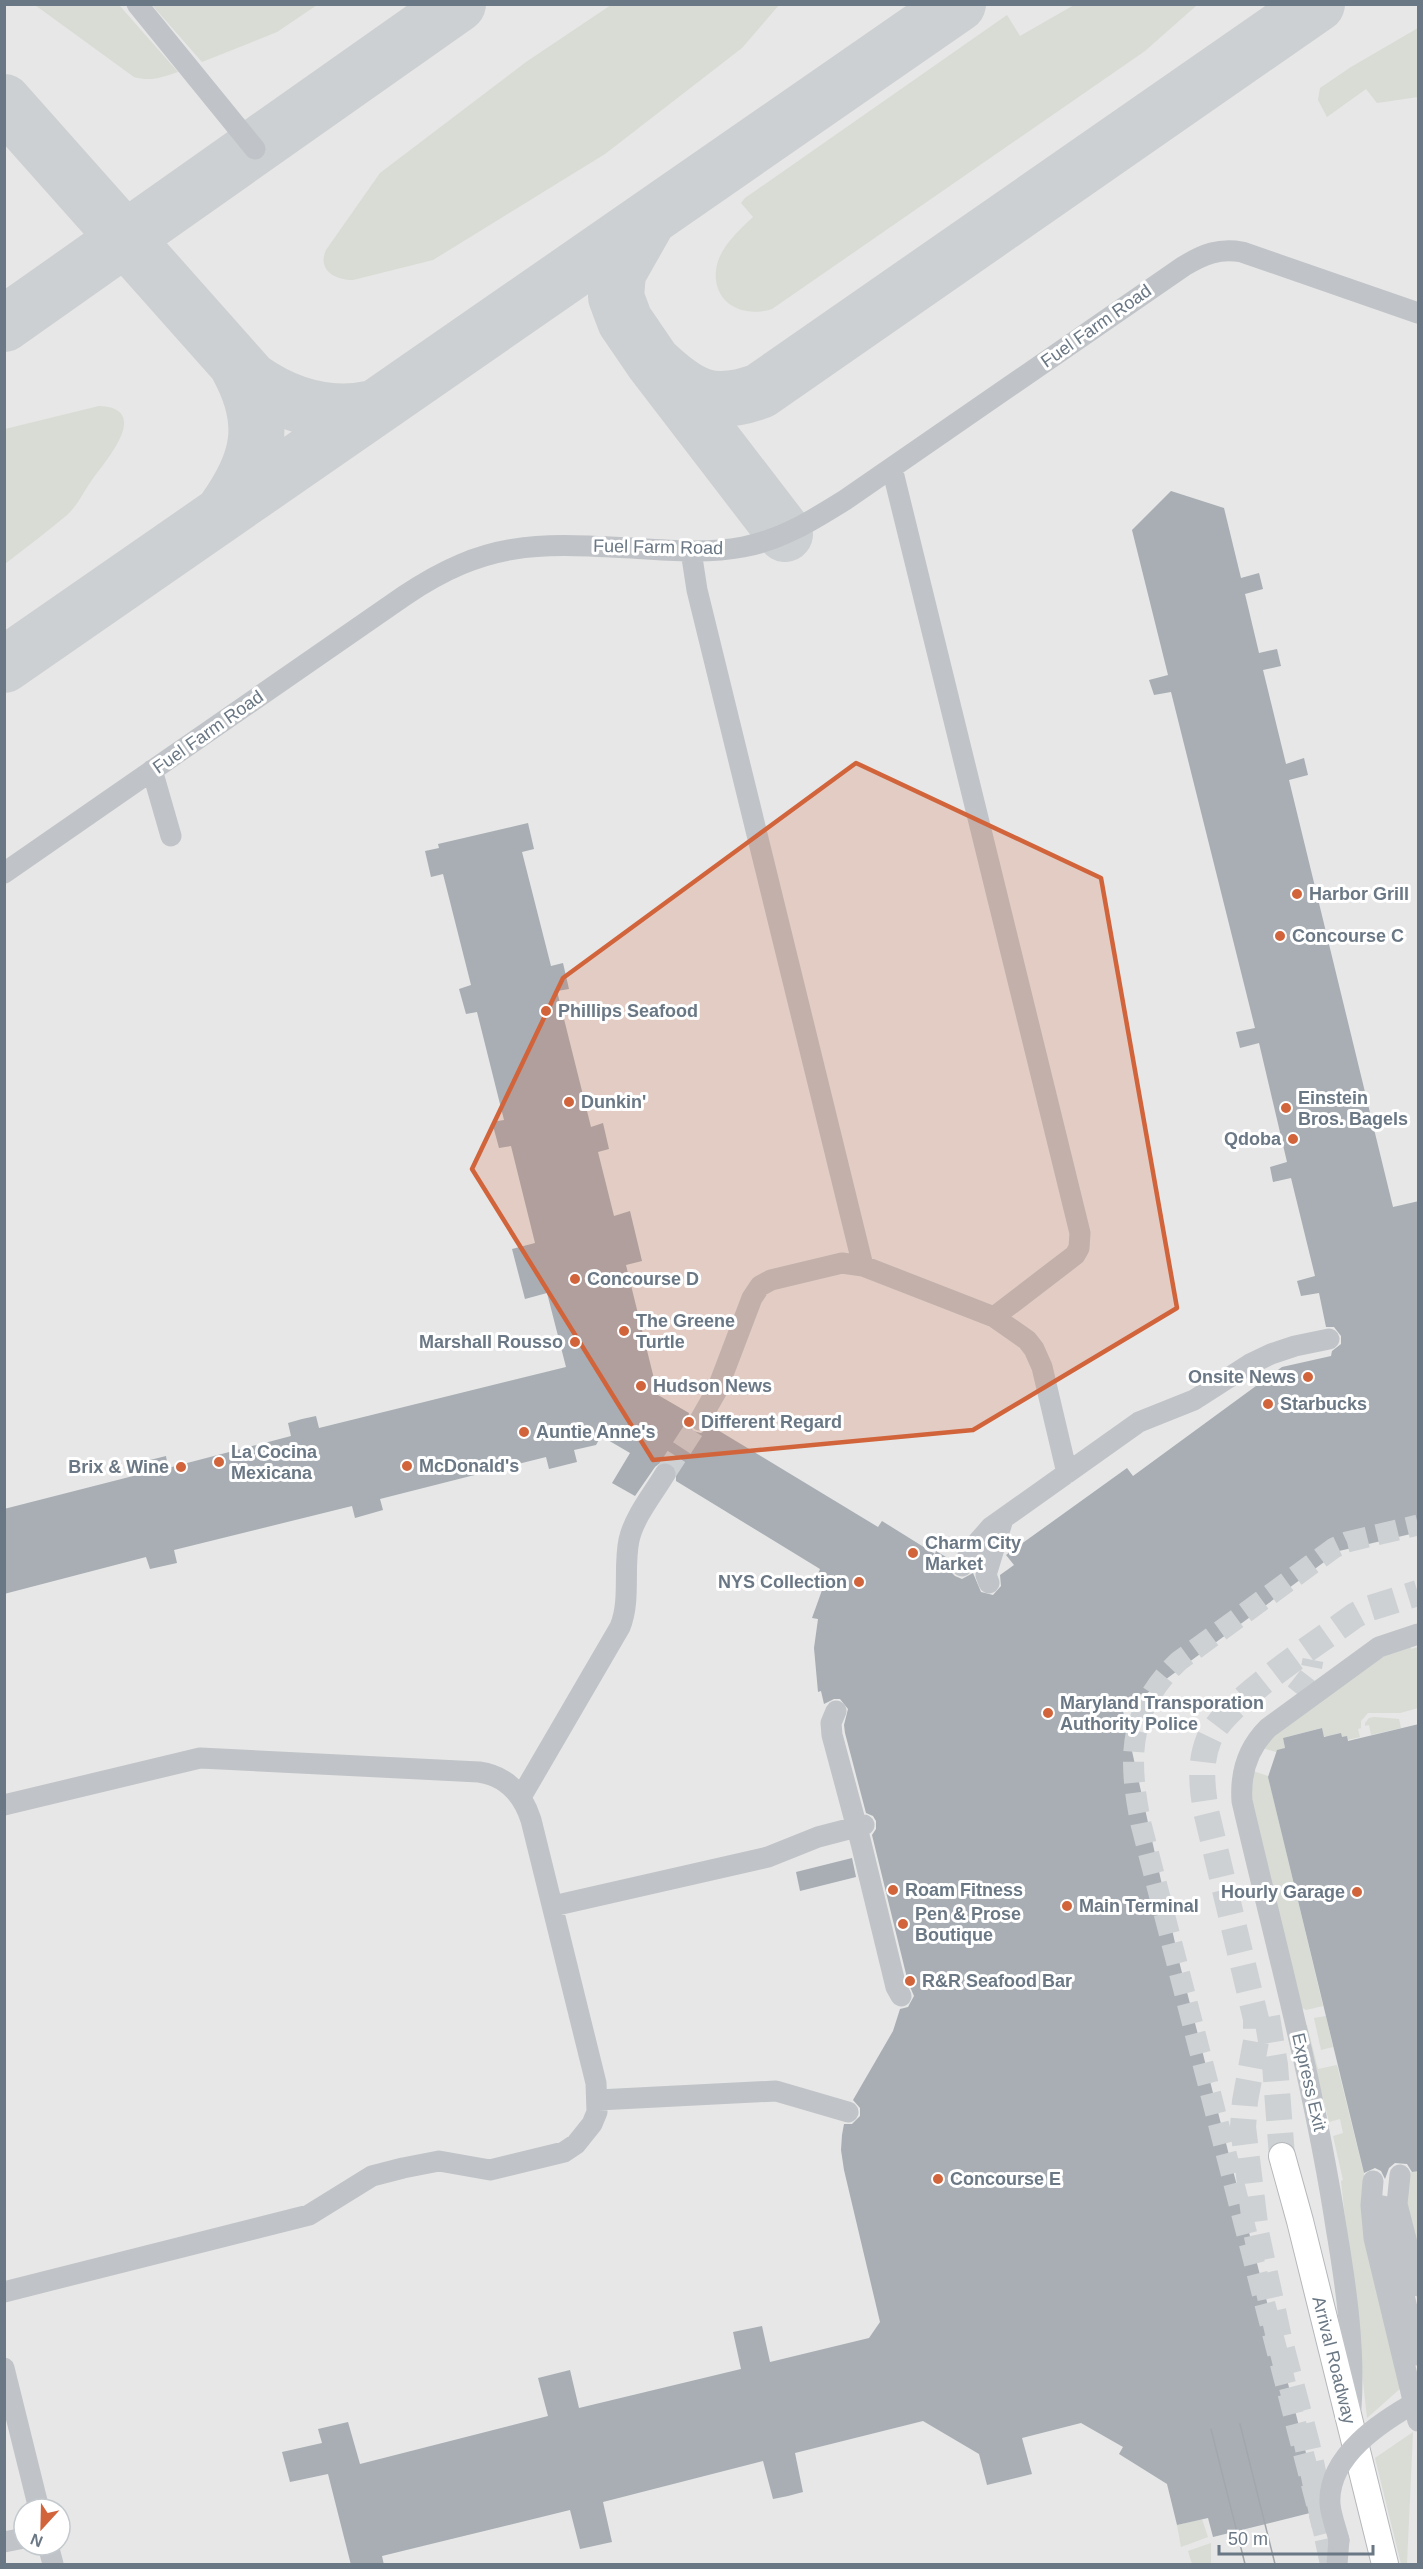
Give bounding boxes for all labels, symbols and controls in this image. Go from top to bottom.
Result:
street label: Fuel Farm Road [1037,281,1155,371]
street label: Fuel Farm Road [593,536,723,558]
street label: Fuel Farm Road [149,687,267,777]
place label: Harbor Grill [1309,884,1409,904]
marker: Harbor Grill [1290,887,1304,901]
place label: Concourse C [1292,926,1404,946]
marker: Concourse C [1273,929,1287,943]
place label: Phillips Seafood [558,1001,698,1021]
marker: Phillips Seafood [539,1004,553,1018]
place label: Einstein Bros. Bagels [1298,1088,1408,1129]
place label: Dunkin' [581,1092,646,1112]
marker: Dunkin' [562,1095,576,1109]
marker: Einstein Bros. Bagels [1279,1101,1293,1115]
place label: Qdoba [1224,1129,1282,1149]
marker: Qdoba [1286,1132,1300,1146]
place label: Concourse D [587,1269,699,1289]
marker: Concourse D [568,1272,582,1286]
place label: The Greene Turtle [636,1311,735,1352]
marker: The Greene Turtle [617,1324,631,1338]
place label: Marshall Rousso [419,1332,563,1352]
marker: Marshall Rousso [568,1335,582,1349]
place label: Onsite News [1188,1367,1296,1387]
marker: Onsite News [1301,1370,1315,1384]
place label: Hudson News [653,1376,772,1396]
marker: Hudson News [634,1379,648,1393]
place label: Starbucks [1280,1394,1367,1414]
marker: Starbucks [1261,1397,1275,1411]
place label: Different Regard [701,1412,842,1432]
marker: Different Regard [682,1415,696,1429]
place label: Auntie Anne's [536,1422,656,1442]
marker: Auntie Anne's [517,1425,531,1439]
place label: La Cocina Mexicana [231,1442,318,1483]
marker: La Cocina Mexicana [212,1455,226,1469]
place label: McDonald's [419,1456,519,1476]
place label: Brix & Wine [68,1457,169,1477]
marker: McDonald's [400,1459,414,1473]
marker: Brix & Wine [174,1460,188,1474]
place label: Charm City Market [925,1533,1021,1574]
marker: Charm City Market [906,1546,920,1560]
place label: NYS Collection [718,1572,847,1592]
marker: NYS Collection [852,1575,866,1589]
place label: Maryland Transporation Authority Police [1060,1693,1264,1734]
marker: Maryland Transporation Authority Police [1041,1706,1055,1720]
place label: Roam Fitness [905,1880,1023,1900]
place label: Hourly Garage [1221,1882,1345,1902]
marker: Roam Fitness [886,1883,900,1897]
marker: Hourly Garage [1350,1885,1364,1899]
place label: Main Terminal [1079,1896,1199,1916]
marker: Main Terminal [1060,1899,1074,1913]
place label: Pen & Prose Boutique [915,1904,1021,1945]
marker: Pen & Prose Boutique [896,1917,910,1931]
place label: R&R Seafood Bar [922,1971,1072,1991]
marker: R&R Seafood Bar [903,1974,917,1988]
street label: Express Exit [1288,2031,1330,2133]
place label: Concourse E [950,2169,1061,2189]
marker: Concourse E [931,2172,945,2186]
street label: Arrival Roadway [1308,2294,1360,2426]
north arrow [12,2497,72,2557]
scale bar [1219,2518,1374,2556]
text: 50 m [1228,2529,1268,2549]
text: N [28,2530,45,2550]

